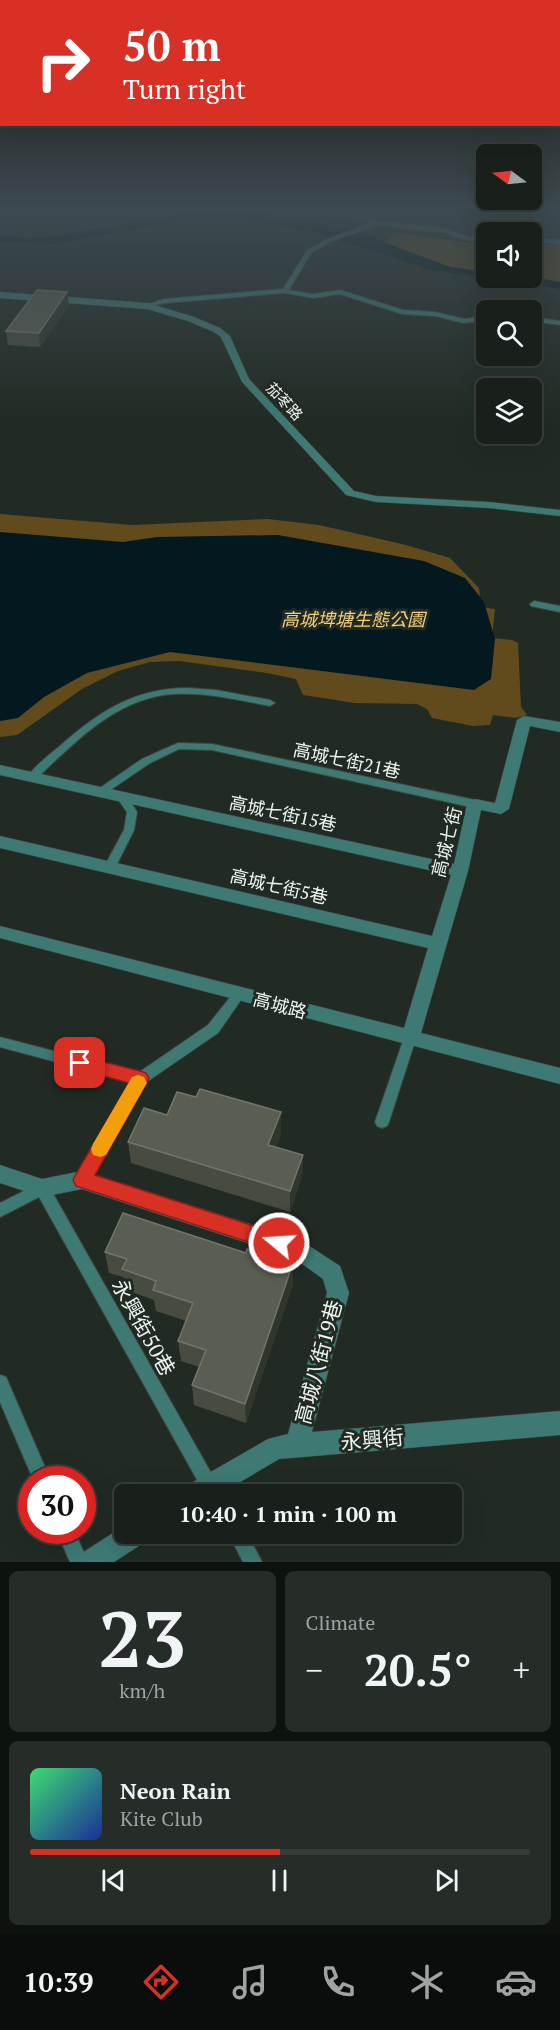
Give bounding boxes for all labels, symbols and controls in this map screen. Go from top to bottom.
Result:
text: 50 m [123,17,221,73]
icon: right [24,24,102,102]
text: Turn right [123,71,246,107]
north arrow [476,144,542,210]
map controls [476,144,542,444]
button: sound [476,222,542,288]
button: search [476,300,542,366]
street label: 茄苳路 [262,378,308,424]
button: layers [476,378,542,444]
park label: 高城埤塘生態公園 [281,607,428,631]
street label: 高城七街21巷 [291,737,403,783]
street label: 高城七街15巷 [227,790,339,836]
street label: 高城七街 [426,804,466,880]
street label: 高城七街5巷 [228,863,330,909]
street label: 高城路 [251,986,309,1024]
pin [54,1037,105,1088]
icon: arrive [63,1046,96,1079]
position arrow [247,1211,311,1275]
street label: 永興街50巷 [106,1274,182,1380]
street label: 高城八街19巷 [288,1297,348,1427]
street label: 永興街 [339,1422,405,1456]
speed limit sign: 30 [18,1466,96,1544]
text: 10:40 · 1 min · 100 m [179,1499,397,1528]
text: 23 [98,1586,186,1689]
text: Climate [306,1609,375,1636]
text: 20.5° [364,1639,472,1699]
text: − [306,1648,323,1691]
text: + [512,1648,530,1691]
text: km/h [119,1677,165,1704]
text: Neon Rain [120,1776,231,1805]
text: Kite Club [120,1805,203,1832]
icon: previous [97,1864,130,1897]
icon: pause [263,1864,296,1897]
icon: next [430,1864,463,1897]
icon: directions [140,1961,182,2003]
icon: music [229,1961,271,2003]
icon: phone [317,1961,359,2003]
icon: climate [406,1961,448,2003]
icon: car [495,1961,537,2003]
text: 10:39 [23,1964,94,2000]

